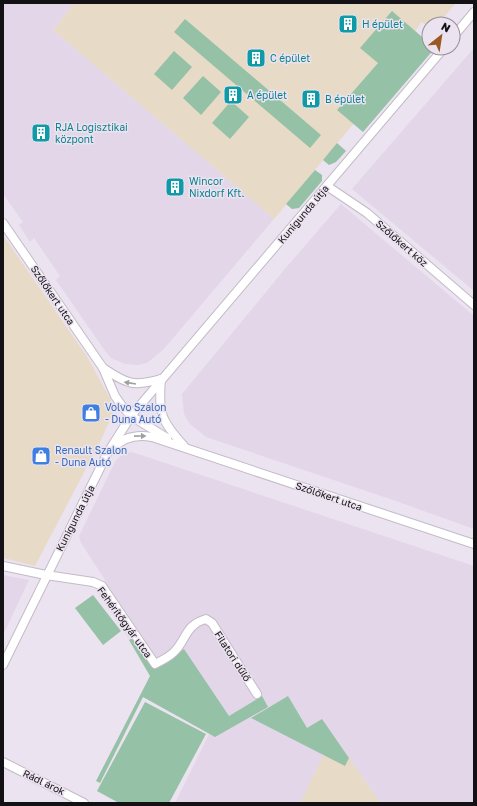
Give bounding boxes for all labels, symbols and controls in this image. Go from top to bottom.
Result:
building icon: H épület [337,13,359,35]
north arrow [421,16,461,56]
place label: H épület [362,18,403,30]
text: N [439,19,453,35]
building icon: C épület [245,47,267,69]
place label: C épület [270,52,310,64]
building icon: A épület [222,84,244,106]
building icon: B épület [300,88,322,110]
place label: A épület [247,89,287,101]
place label: B épület [325,93,365,105]
place label: RJA Logisztikai központ [55,121,128,145]
building icon: RJA Logisztikai központ [30,122,52,144]
place label: Wincor Nixdorf Kft. [189,175,245,199]
building icon: Wincor Nixdorf Kft. [164,176,186,198]
street label: Kunigunda útja [275,182,331,246]
street label: Szőlőkert köz [374,217,430,269]
street label: Szőlőkert utca [29,263,77,327]
one-way arrow [124,380,137,386]
place label: Volvo Szalon - Duna Autó [105,401,166,425]
shop icon: Volvo Szalon - Duna Autó [80,402,102,424]
one-way arrow [134,433,147,439]
place label: Renault Szalon - Duna Autó [55,444,127,468]
shop icon: Renault Szalon - Duna Autó [30,445,52,467]
street label: Szőlőkert utca [294,479,364,513]
street label: Kunigunda útja [53,483,97,553]
street label: Fehérítőgyár utca [95,584,155,660]
street label: Filatori dűlő [212,629,254,683]
street label: Rádl árok [21,767,67,797]

